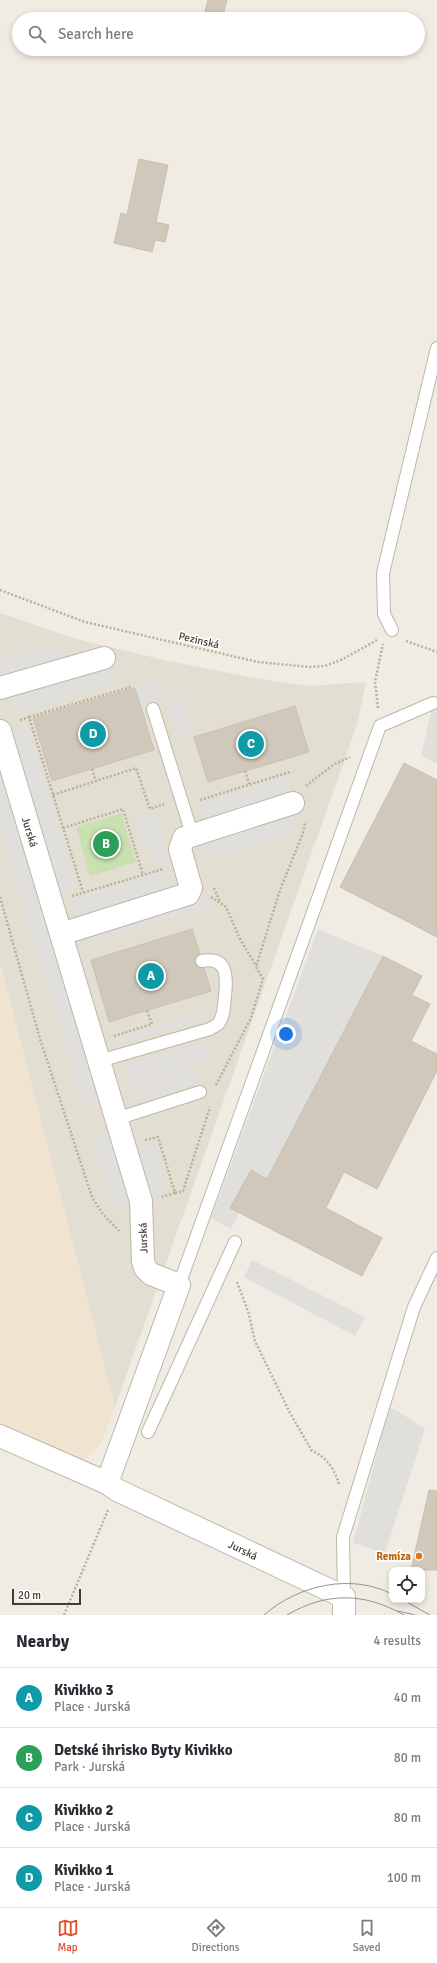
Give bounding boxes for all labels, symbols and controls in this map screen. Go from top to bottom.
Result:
search box [12,12,425,56]
icon: search [26,23,48,45]
text: Search here [58,25,134,43]
street label: Pezinská [177,630,221,652]
pin: D [80,719,106,749]
pin: C [238,729,264,759]
street label: Jurská [19,815,40,849]
pin: B [93,829,119,859]
pin: A [138,961,164,991]
your location [276,1024,296,1044]
street label: Jurská [136,1222,151,1254]
street label: Jurská [226,1538,260,1563]
place label: Remíza [376,1550,411,1563]
marker: Remíza [414,1551,424,1561]
map controls [389,1567,425,1603]
button: locate [389,1567,425,1603]
scale bar [12,1587,81,1606]
text: 20 m [18,1589,41,1602]
text: Nearby [16,1631,69,1652]
text: 4 results [373,1633,421,1649]
text: Kivikko 3 [54,1681,114,1699]
text: A [25,1690,33,1706]
text: 40 m [394,1690,421,1706]
text: Place · Jurská [54,1699,131,1715]
text: Detské ihrisko Byty Kivikko [54,1741,232,1759]
text: B [25,1750,33,1766]
text: 80 m [394,1750,421,1766]
text: Park · Jurská [54,1759,125,1775]
text: Kivikko 2 [54,1801,114,1819]
text: C [25,1810,33,1826]
text: 80 m [394,1810,421,1826]
text: Place · Jurská [54,1819,131,1835]
text: Kivikko 1 [54,1861,114,1879]
text: D [25,1870,33,1886]
text: 100 m [387,1870,421,1886]
text: Place · Jurská [54,1879,131,1895]
tab: Map [57,1917,79,1954]
tab: Directions [192,1917,240,1954]
tab: Saved [353,1917,380,1954]

